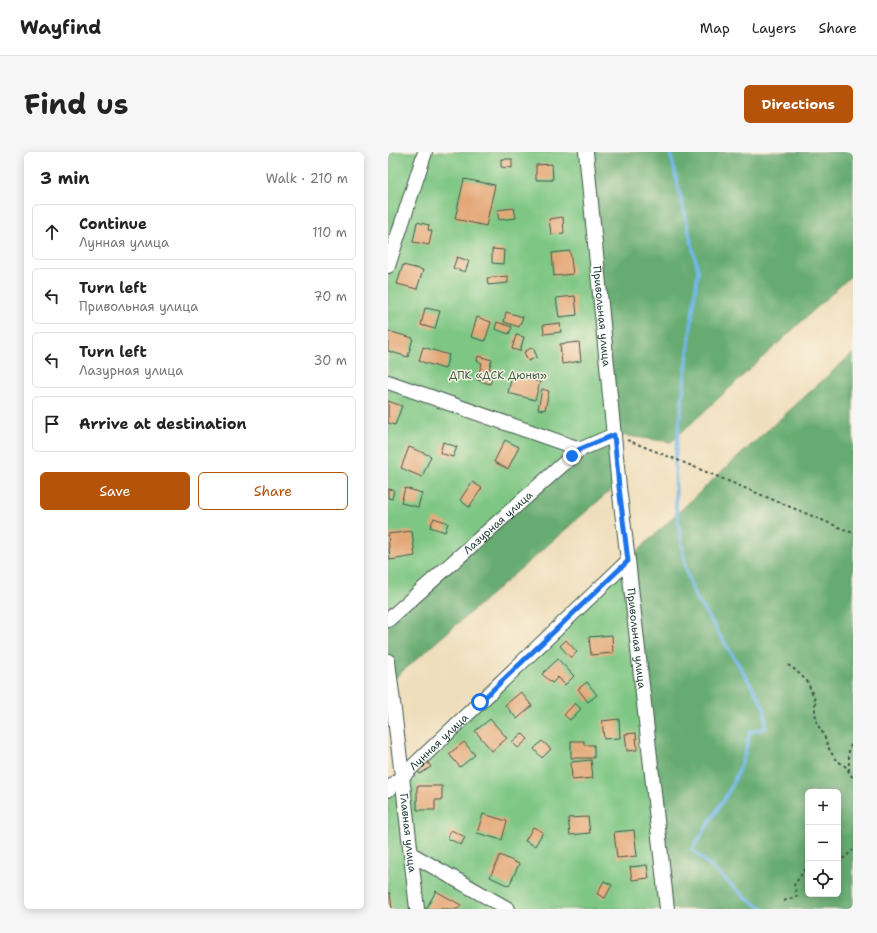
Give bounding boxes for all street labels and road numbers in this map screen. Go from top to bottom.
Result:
street label: Привольная улица [589,265,614,367]
street label: Лазурная улица [460,488,536,558]
street label: Привольная улица [623,587,649,690]
street label: Лунная улица [406,710,472,774]
street label: Главная улица [396,792,420,873]

